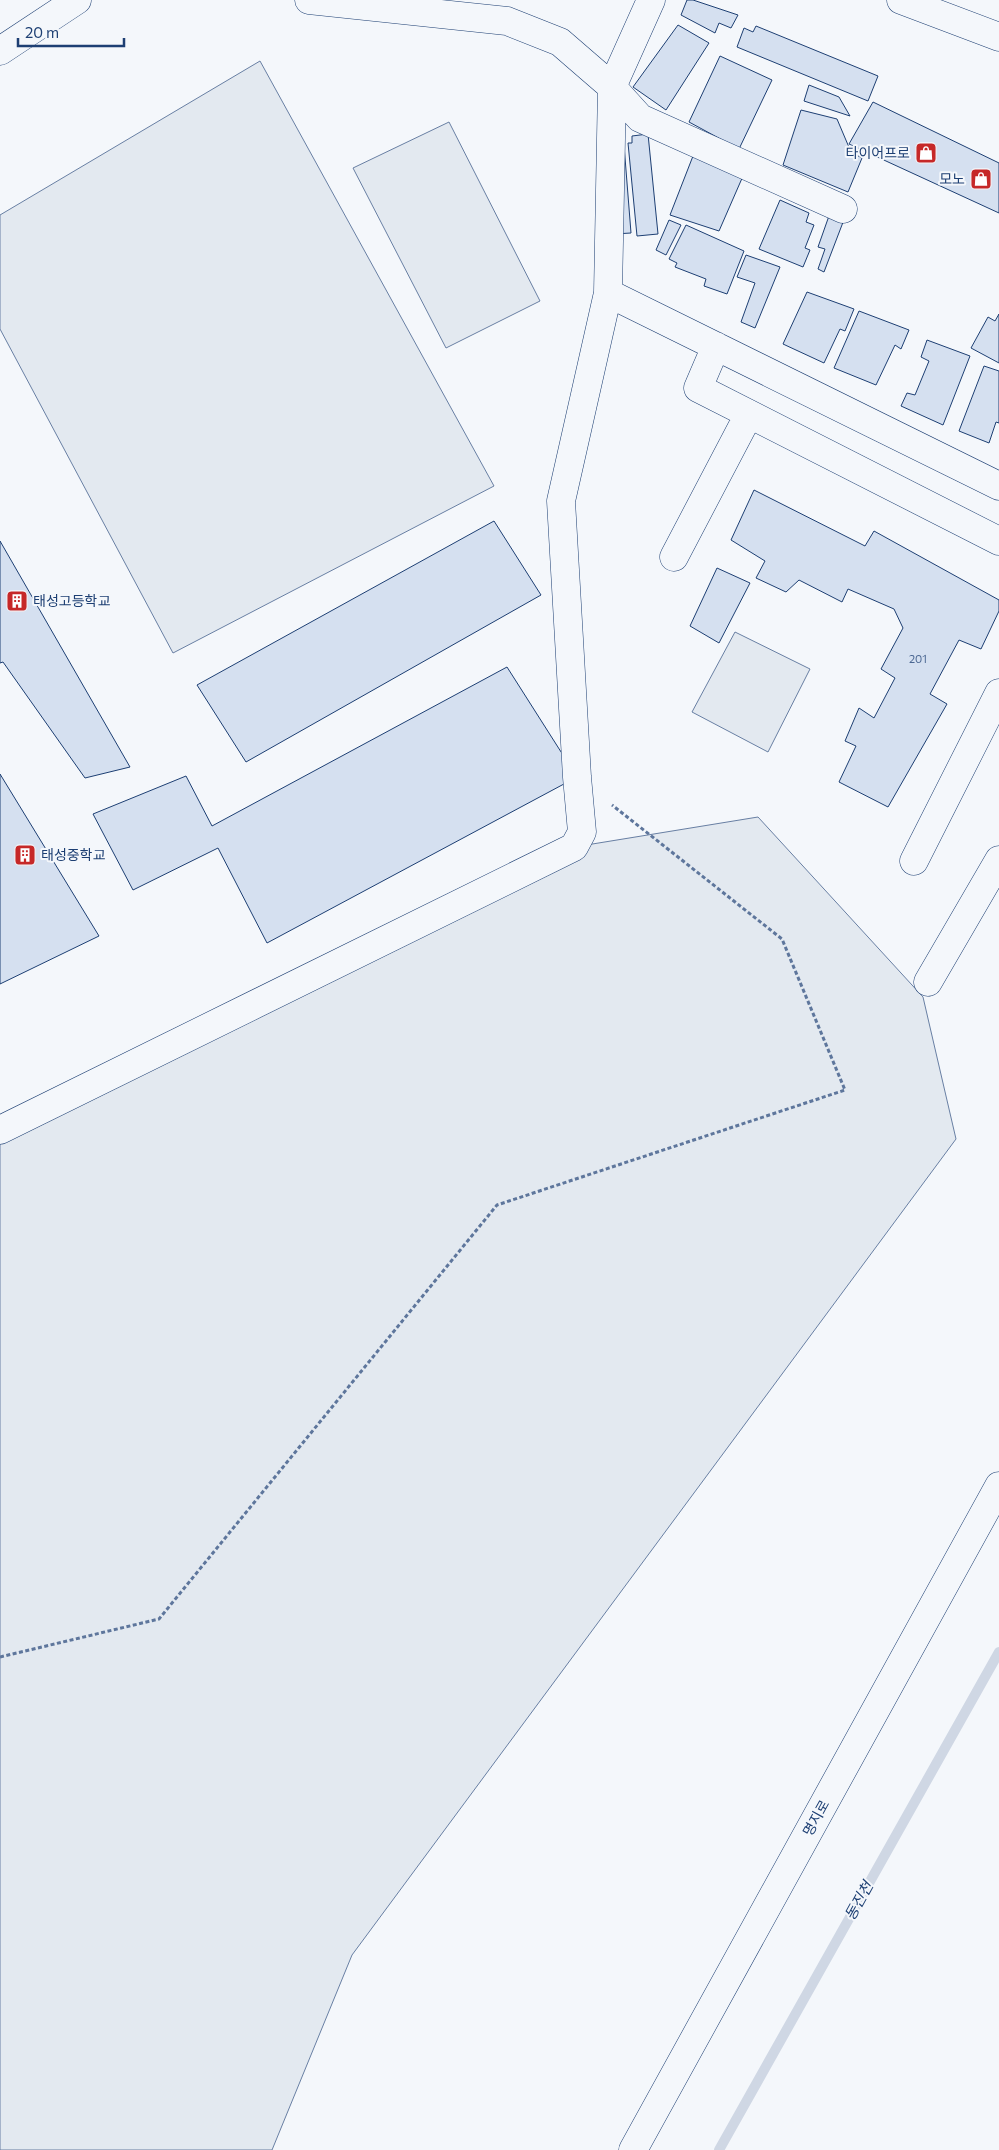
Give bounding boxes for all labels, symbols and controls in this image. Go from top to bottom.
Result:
scale bar [18,15,124,47]
text: 20 m [25,23,59,41]
shop icon: 타이어프로 [914,141,938,165]
place label: 타이어프로 [846,144,910,161]
shop icon: 모노 [969,167,993,191]
place label: 모노 [939,170,965,187]
building icon: 태성고등학교 [5,589,29,613]
place label: 태성고등학교 [33,592,110,609]
house number: 201 [909,652,927,665]
building icon: 태성중학교 [13,843,37,867]
place label: 태성중학교 [41,846,106,863]
street label: 명지로 [799,1797,832,1839]
water label: 동진천 [840,1876,877,1923]

